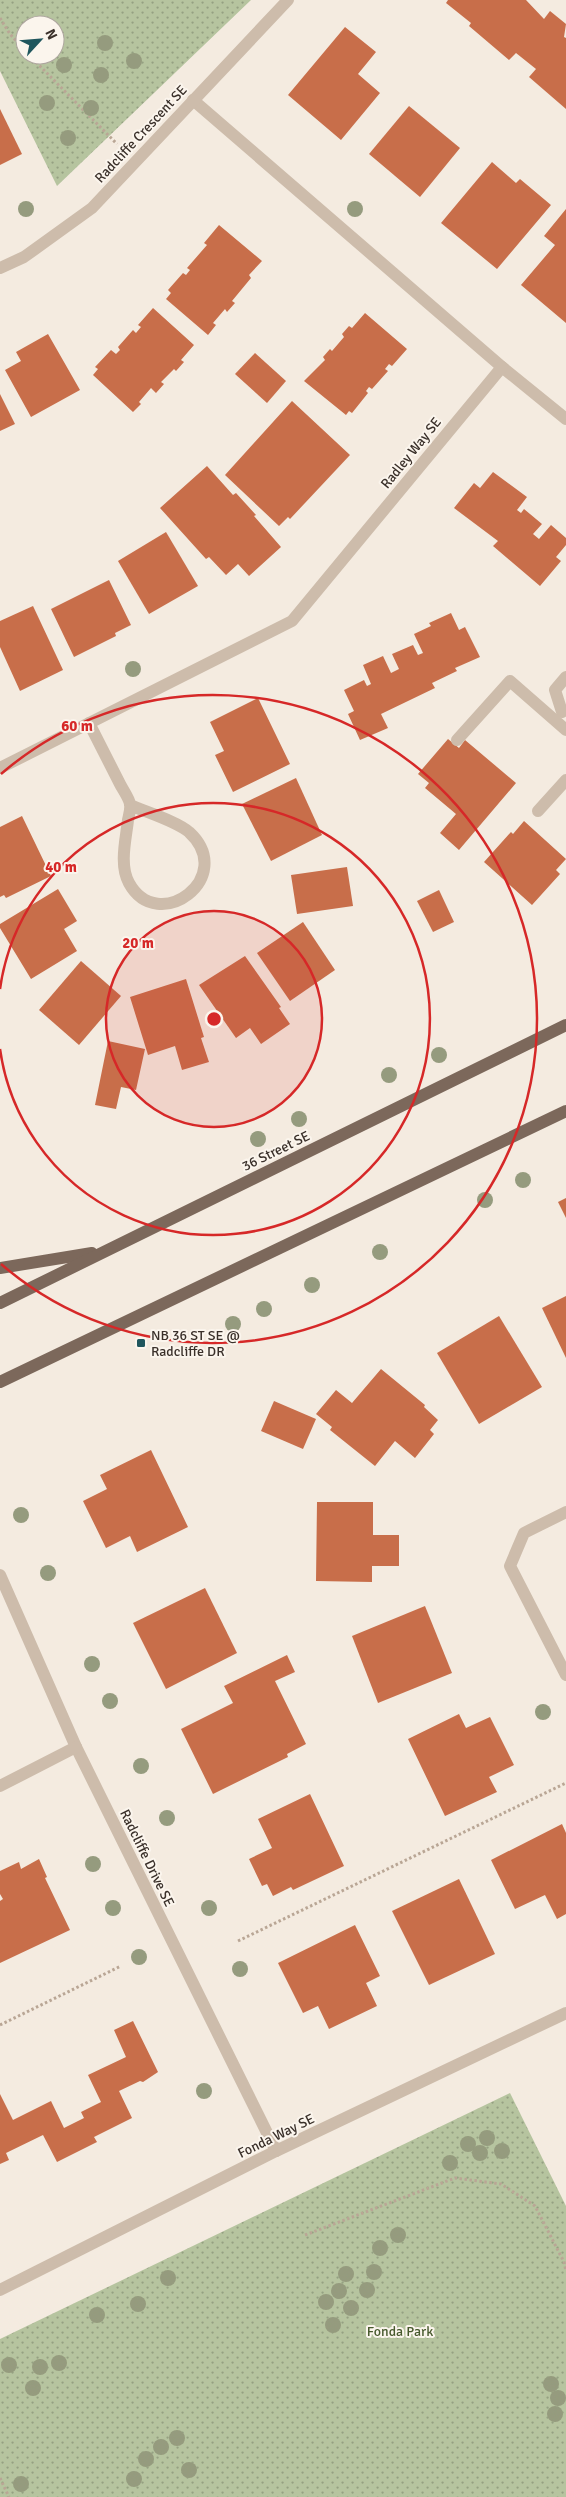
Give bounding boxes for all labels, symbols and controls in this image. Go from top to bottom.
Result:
north arrow [15,15,65,65]
text: N [41,26,61,43]
street label: Radcliffe Crescent SE [91,82,191,186]
street label: Radley Way SE [377,414,445,492]
text: 60 m [61,717,93,735]
text: 40 m [45,858,77,876]
text: 20 m [122,934,154,952]
centre of rings [205,1010,223,1028]
street label: 36 Street SE [239,1127,313,1175]
place label: NB 36 ST SE @ Radcliffe DR [151,1327,240,1360]
marker: NB 36 ST SE @ Radcliffe DR [135,1337,147,1349]
street label: Radcliffe Drive SE [116,1807,178,1909]
street label: Fonda Way SE [235,2110,317,2162]
park label: Fonda Park [367,2323,433,2340]

